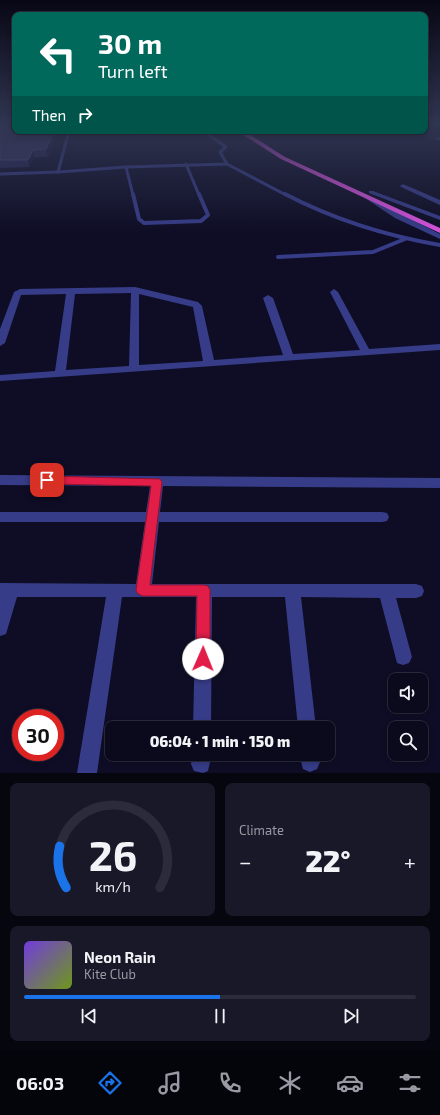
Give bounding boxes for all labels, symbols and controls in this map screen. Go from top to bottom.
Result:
text: 30 m [98,26,162,60]
icon: left [32,28,84,80]
text: Turn left [98,60,168,82]
icon: right [74,104,96,126]
text: Then [32,106,66,124]
pin [30,463,64,497]
icon: arrive [36,469,58,491]
position arrow [182,638,224,680]
map controls [388,673,428,761]
button: sound [388,673,428,713]
speed limit sign: 30 [12,709,64,761]
button: search [388,721,428,761]
text: 06:04 · 1 min · 150 m [150,732,290,750]
text: Climate [239,822,284,838]
text: 26 [88,828,137,878]
text: 22° [305,842,351,878]
text: − [239,848,252,874]
text: + [404,848,416,874]
text: km/h [95,877,130,894]
text: Neon Rain [84,948,156,966]
text: Kite Club [84,966,136,982]
icon: previous [78,1005,100,1027]
icon: pause [209,1005,231,1027]
icon: next [340,1005,362,1027]
icon: directions [96,1069,124,1097]
icon: music [156,1069,184,1097]
icon: phone [216,1069,244,1097]
icon: climate [276,1069,304,1097]
icon: car [336,1069,364,1097]
icon: filters [396,1069,424,1097]
text: 06:03 [16,1072,64,1094]

